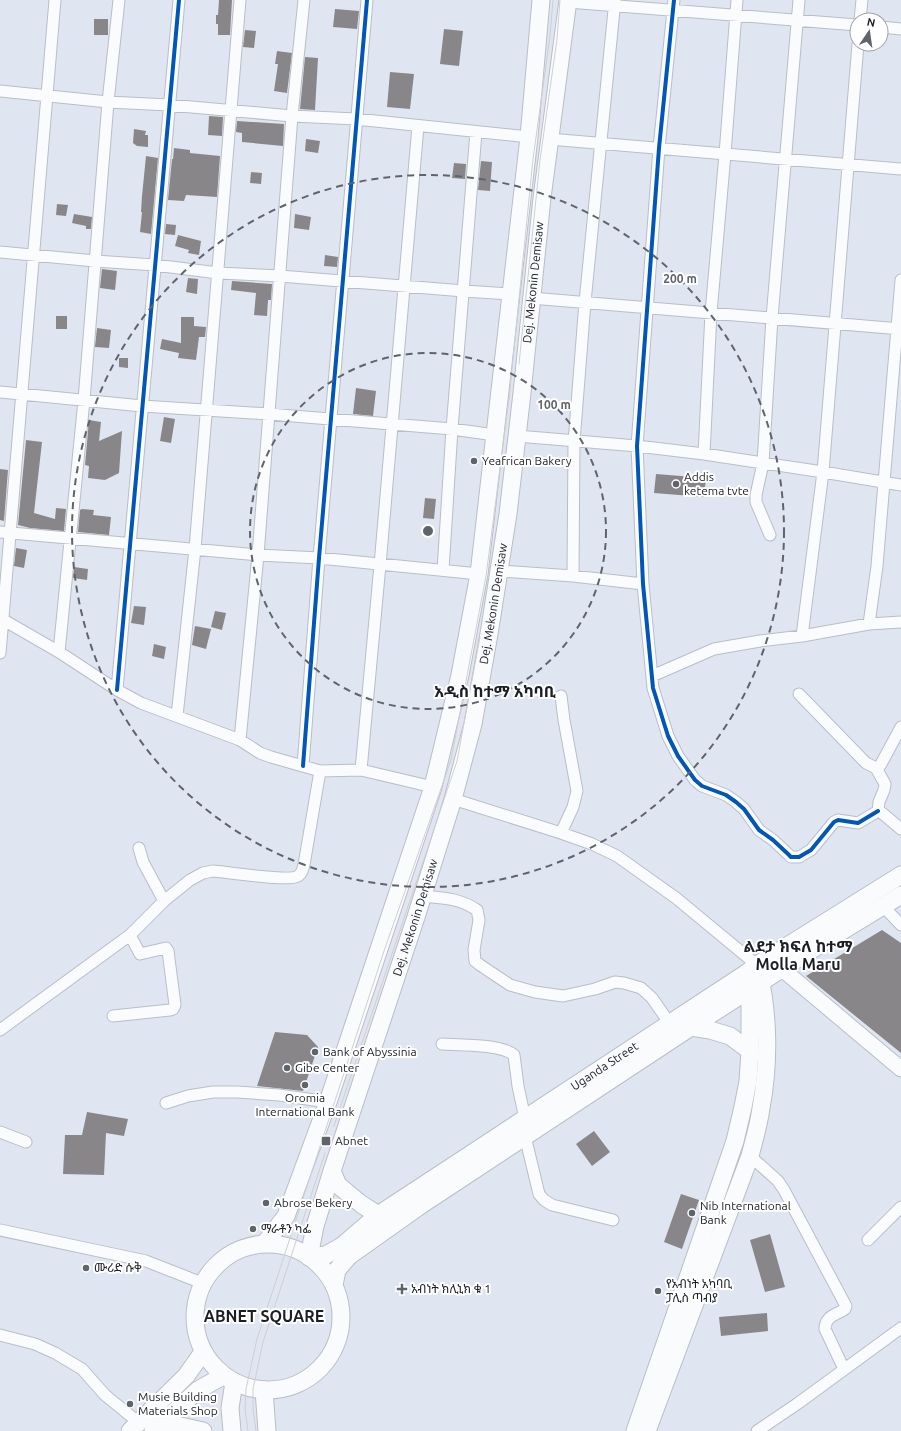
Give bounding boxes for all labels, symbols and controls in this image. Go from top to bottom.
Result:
north arrow [849,12,889,52]
text: N [866,15,877,29]
street label: Dej. Mekonin Demisaw [520,220,546,344]
text: 200 m [663,272,697,285]
text: 100 m [537,398,571,411]
place label: Yeafrican Bakery [482,454,572,467]
marker: Yeafrican Bakery [469,456,479,466]
place label: Addis ketema tvte [684,470,749,497]
marker: Addis ketema tvte [671,479,681,489]
centre of rings [421,524,435,538]
street label: Dej. Mekonin Demisaw [477,542,509,665]
district label: አዲስ ከተማ አካባቢ [434,682,556,700]
street label: Dej. Mekonin Demisaw [390,857,440,977]
district label: ልደታ ክፍለ ከተማ Molla Maru [743,937,853,973]
street label: Uganda Street [568,1039,641,1093]
place label: Bank of Abyssinia [323,1045,417,1058]
marker: Bank of Abyssinia [310,1047,320,1057]
place label: Gibe Center [295,1061,359,1074]
marker: Gibe Center [282,1063,292,1073]
marker: Oromia International Bank [300,1080,310,1090]
place label: Oromia International Bank [255,1091,355,1118]
place label: Abnet [335,1134,368,1147]
marker: Abnet [320,1135,332,1147]
place label: Abrose Bekery [274,1196,352,1209]
marker: Abrose Bekery [261,1198,271,1208]
place label: Nib International Bank [700,1199,791,1226]
marker: Nib International Bank [687,1208,697,1218]
place label: ማራቶን ካፌ [261,1222,311,1235]
marker: ማራቶን ካፌ [248,1224,258,1234]
place label: ሙሪድ ሱቅ [94,1261,142,1274]
marker: ሙሪድ ሱቅ [81,1263,91,1273]
place label: የአብነት አካባቢ ፓሊስ ጣብያ [666,1277,732,1304]
place label: አብነት ክሊኒክ ቁ 1 [411,1282,491,1295]
marker: አብነት ክሊኒክ ቁ 1 [396,1283,408,1295]
marker: የአብነት አካባቢ ፓሊስ ጣብያ [653,1286,663,1296]
district label: ABNET SQUARE [204,1307,324,1325]
place label: Musie Building Materials Shop [138,1390,218,1417]
marker: Musie Building Materials Shop [125,1399,135,1409]

